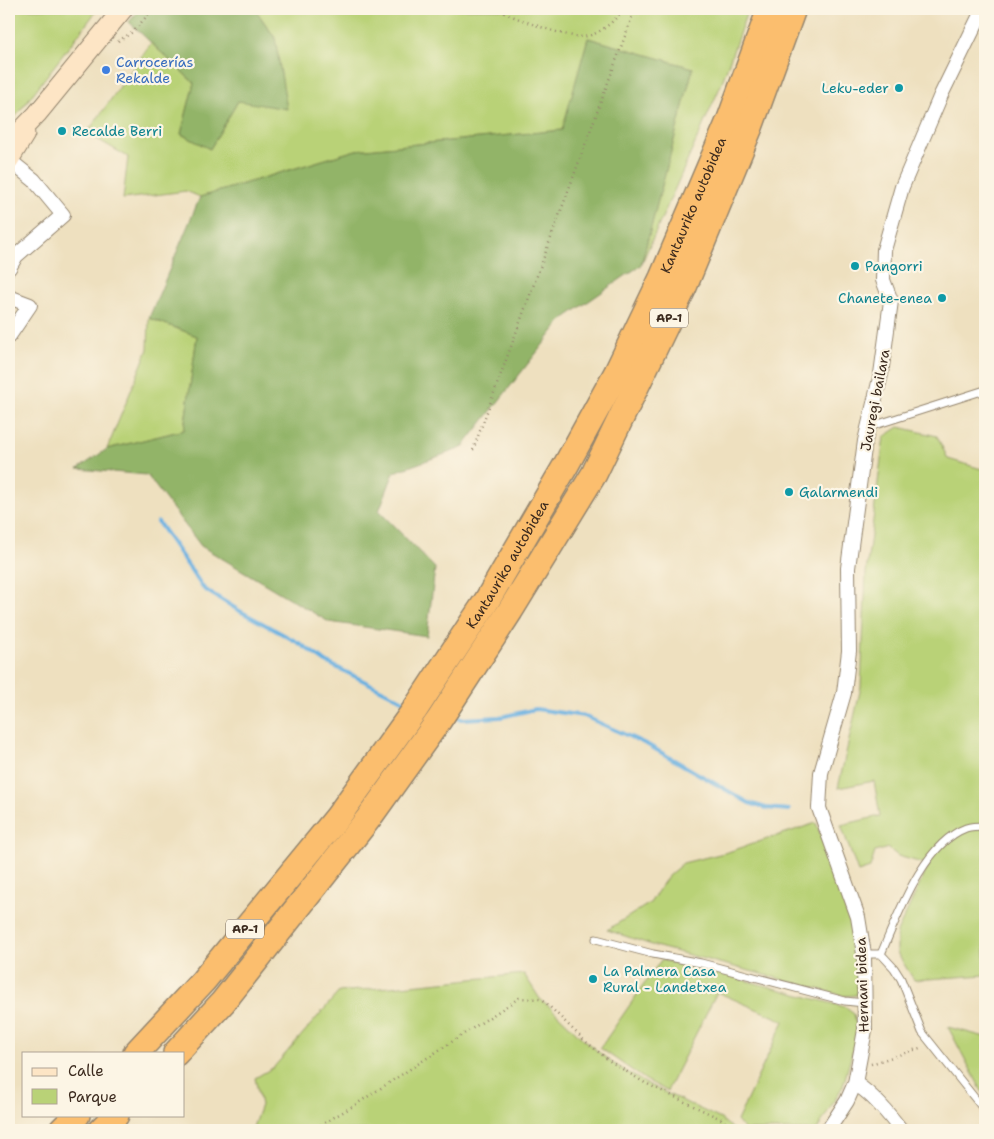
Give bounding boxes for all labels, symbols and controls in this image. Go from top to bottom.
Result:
place label: Carrocerías Rekalde [116,53,194,87]
marker: Carrocerías Rekalde [100,64,112,76]
place label: Leku-eder [822,79,889,97]
marker: Leku-eder [893,82,905,94]
place label: Recalde Berri [72,122,162,140]
marker: Recalde Berri [56,125,68,137]
street label: Kantauriko autobidea [656,134,730,276]
place label: Pangorri [865,257,923,275]
marker: Pangorri [849,260,861,272]
place label: Chanete-enea [838,289,932,307]
marker: Chanete-enea [936,292,948,304]
road number: AP-1 [650,308,688,328]
street label: Jauregi bailara [856,347,894,452]
place label: Galarmendi [799,483,878,501]
marker: Galarmendi [783,486,795,498]
street label: Kantauriko autobidea [462,497,553,632]
road number: AP-1 [226,920,264,939]
street label: Hernani bidea [851,937,873,1033]
place label: La Palmera Casa Rural - Landetxea [603,962,727,996]
marker: La Palmera Casa Rural - Landetxea [587,973,599,985]
legend [22,1052,185,1116]
text: Calle [68,1061,104,1081]
text: Parque [68,1087,117,1107]

